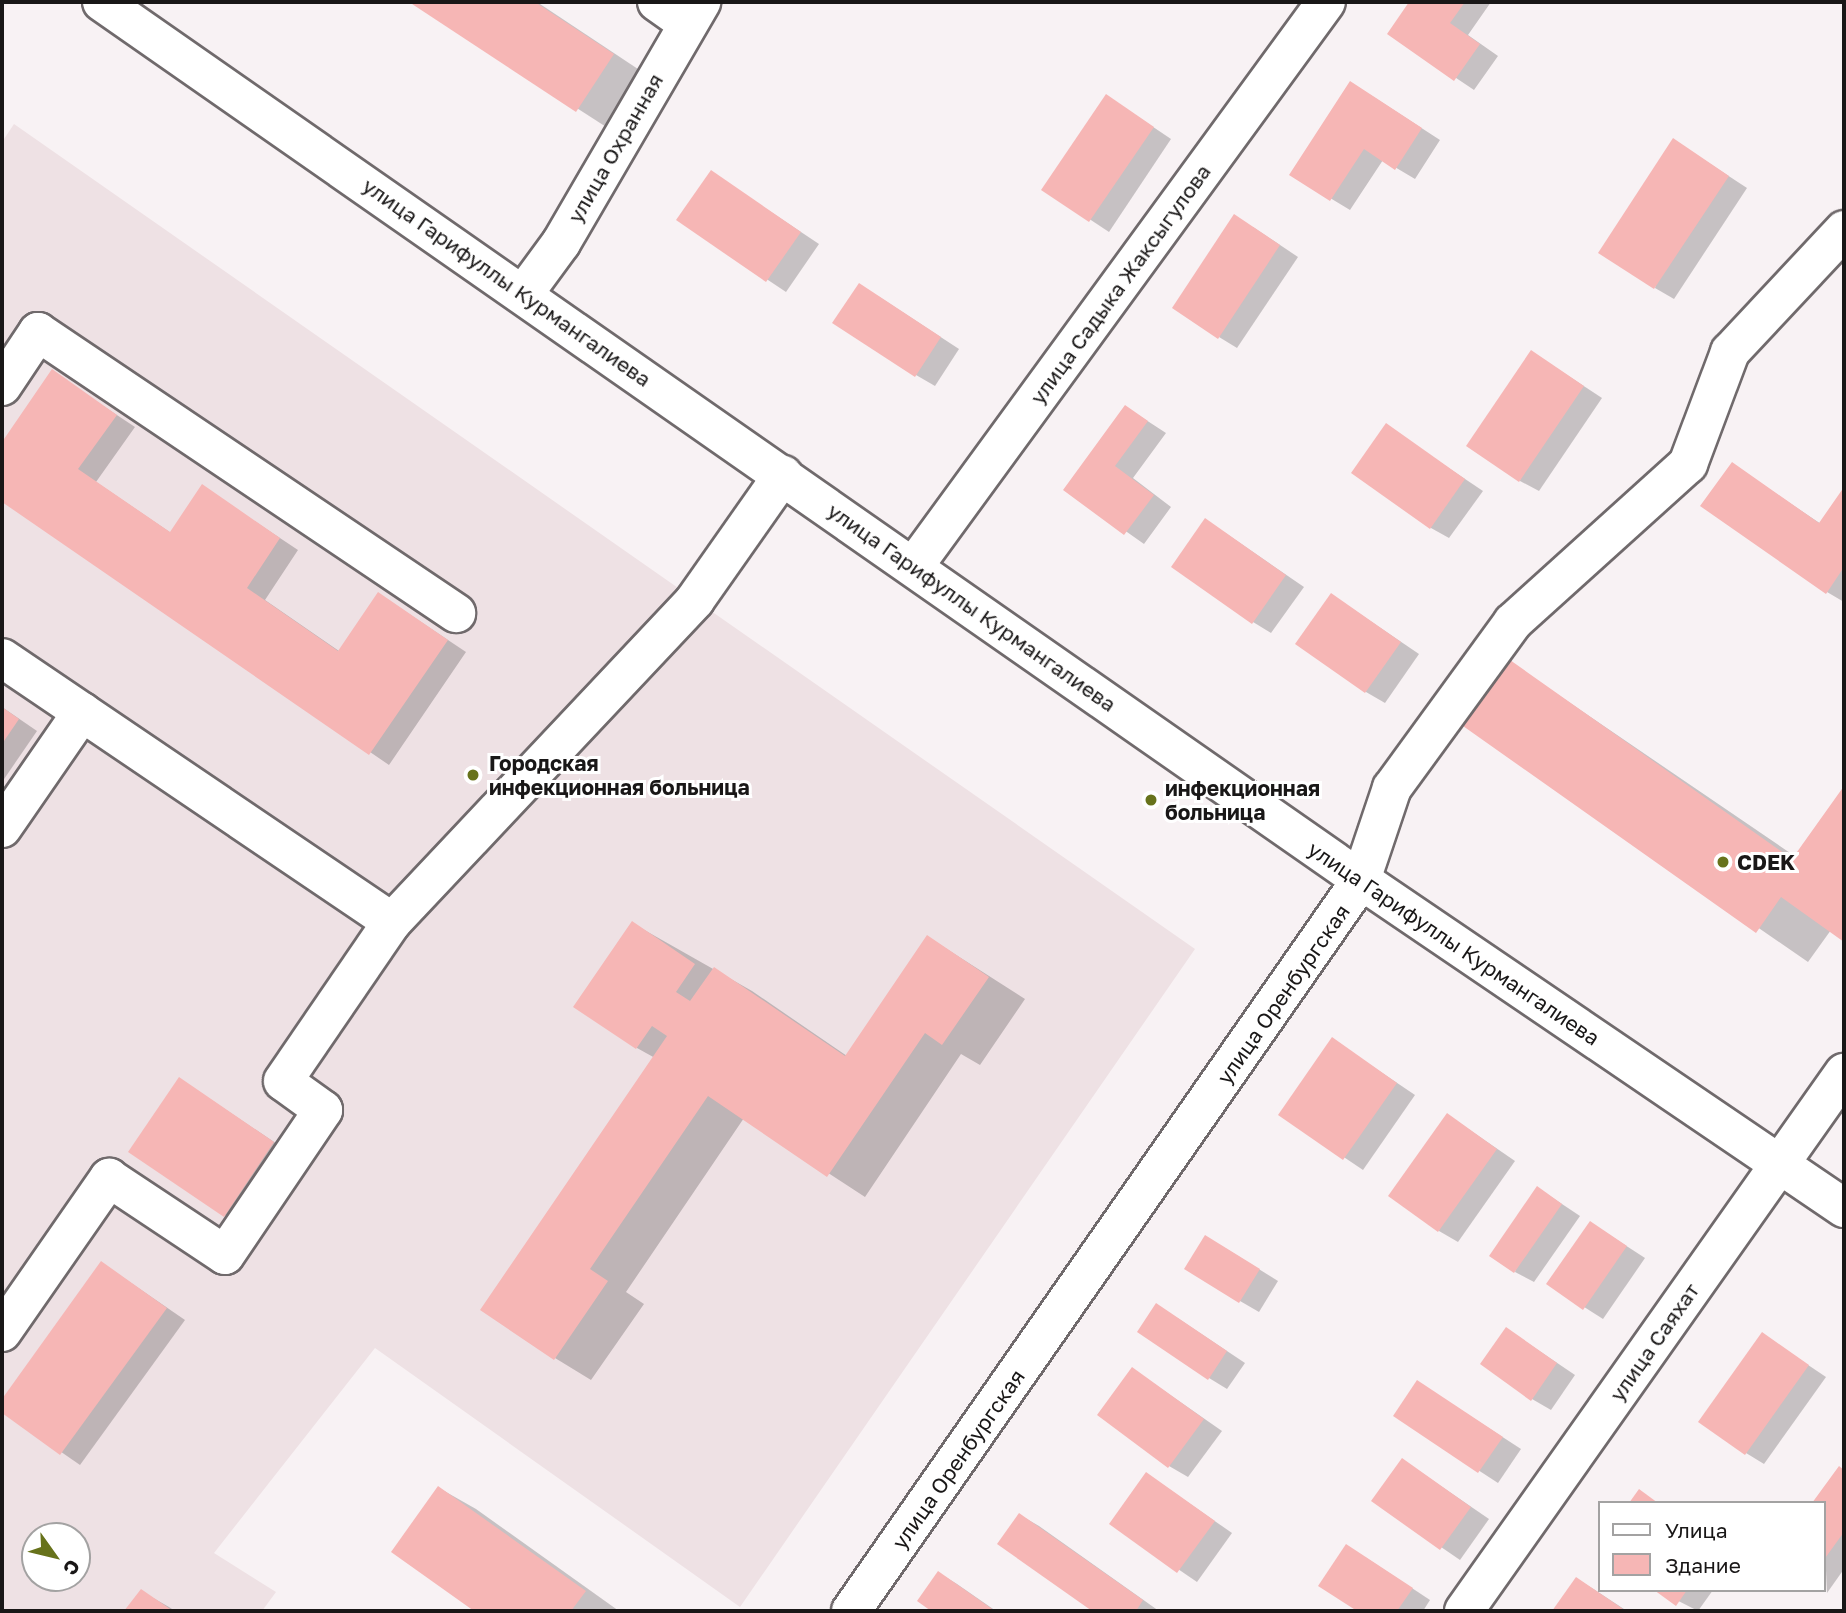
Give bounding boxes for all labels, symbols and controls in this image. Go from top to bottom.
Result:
street label: улица Охранная [562,69,668,227]
street label: улица Садыка Жаксыгулова [1025,159,1215,409]
street label: улица Гарифуллы Курмангалиева [358,172,656,392]
street label: улица Гарифуллы Курмангалиева [823,497,1121,717]
place label: Городская инфекционная больница [489,750,750,800]
marker: Городская инфекционная больница [463,765,483,785]
place label: инфекционная больница [1165,775,1320,825]
marker: инфекционная больница [1143,792,1159,808]
street label: улица Гарифуллы Курмангалиева [1303,836,1605,1050]
place label: CDEK [1737,849,1795,875]
marker: CDEK [1715,854,1731,870]
street label: улица Оренбургская [1211,899,1355,1089]
street label: улица Саяхат [1604,1278,1704,1406]
street label: улица Оренбургская [886,1364,1030,1554]
legend [1598,1501,1825,1592]
text: Улица [1665,1517,1728,1543]
north arrow [21,1522,91,1592]
text: Здание [1665,1552,1741,1578]
text: С [59,1556,85,1580]

